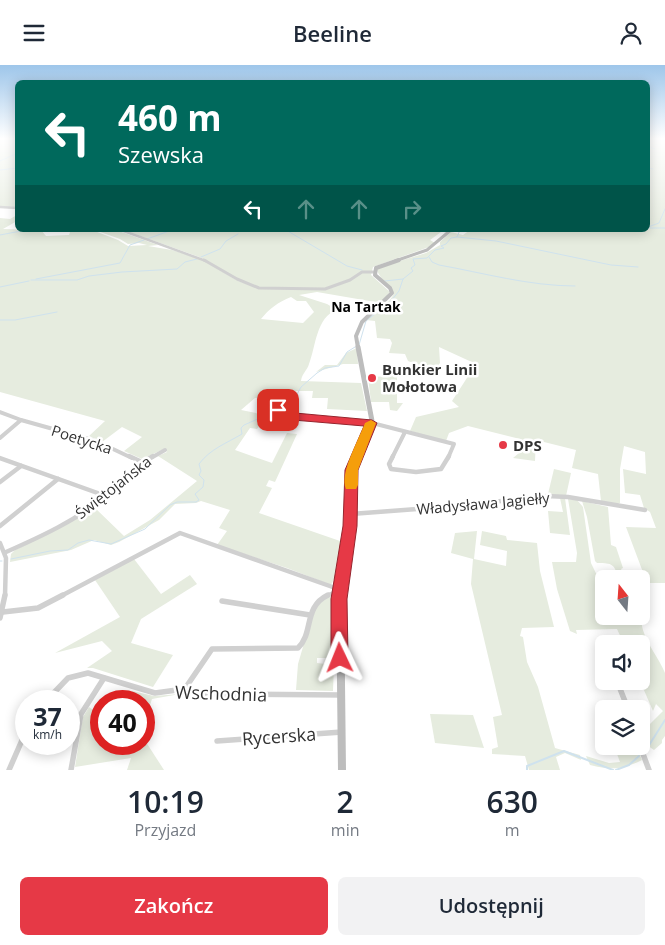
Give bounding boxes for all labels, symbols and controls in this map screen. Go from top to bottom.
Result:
text: Beeline [293,18,372,48]
icon: menu [20,19,48,47]
icon: person [617,19,645,47]
text: 460 m [118,94,222,141]
icon: left [35,100,100,165]
text: Szewska [118,139,204,169]
icon: left [239,195,267,223]
icon: ahead [292,195,320,223]
icon: ahead [345,195,373,223]
icon: right [398,195,426,223]
district label: Na Tartak [331,297,401,316]
place label: Bunkier Linii Mołotowa [382,359,477,396]
marker: Bunkier Linii Mołotowa [366,372,378,384]
pin [257,389,299,431]
icon: arrive [264,396,292,424]
street label: Poetycka [49,420,115,458]
place label: DPS [513,435,542,455]
marker: DPS [497,439,509,451]
street label: Świętojańska [71,451,155,523]
street label: Władysława Jagiełły [416,487,551,519]
north arrow [595,570,650,625]
map controls [595,570,650,755]
position arrow [313,631,365,683]
button: sound [595,635,650,690]
street label: Wschodnia [174,679,268,707]
speed limit sign: 40 [90,690,155,755]
text: 37 [33,699,62,733]
button: layers [595,700,650,755]
street label: Rycerska [241,721,317,751]
text: km/h [33,726,62,743]
text: 10:19 [127,781,204,822]
text: 2 [337,781,354,822]
text: 630 [487,781,538,822]
text: Przyjazd [134,819,196,841]
text: min [331,819,360,841]
text: m [505,819,520,841]
button: Zakończ [20,877,328,935]
button: Udostępnij [338,877,645,935]

